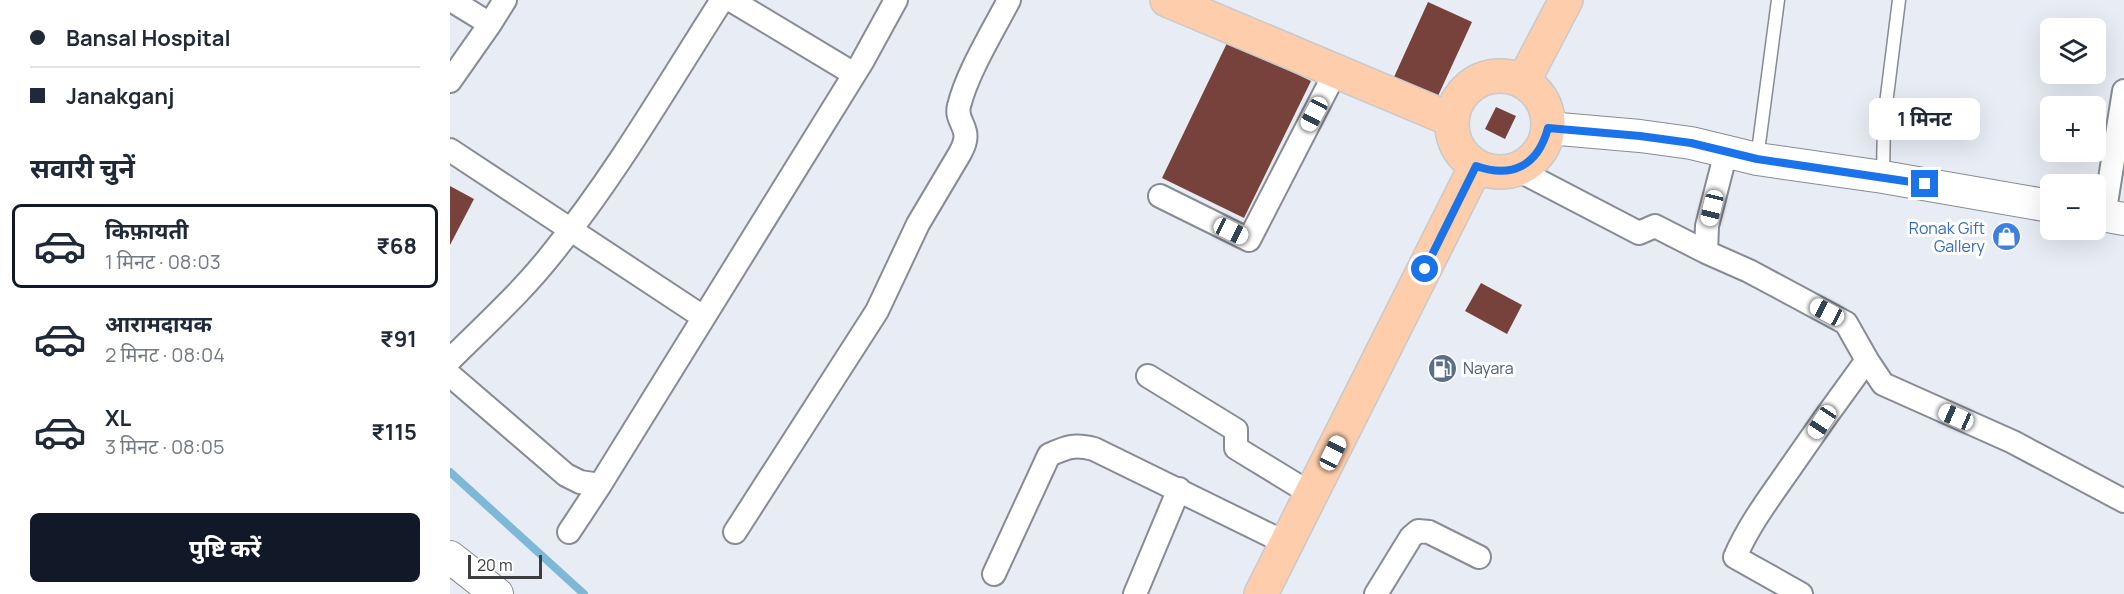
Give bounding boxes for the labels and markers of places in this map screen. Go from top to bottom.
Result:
place label: Ronak Gift Gallery [1909,217,1986,257]
shop icon: Ronak Gift Gallery [1990,221,2022,253]
fuel station icon: Nayara [1426,352,1458,384]
place label: Nayara [1463,357,1514,379]

